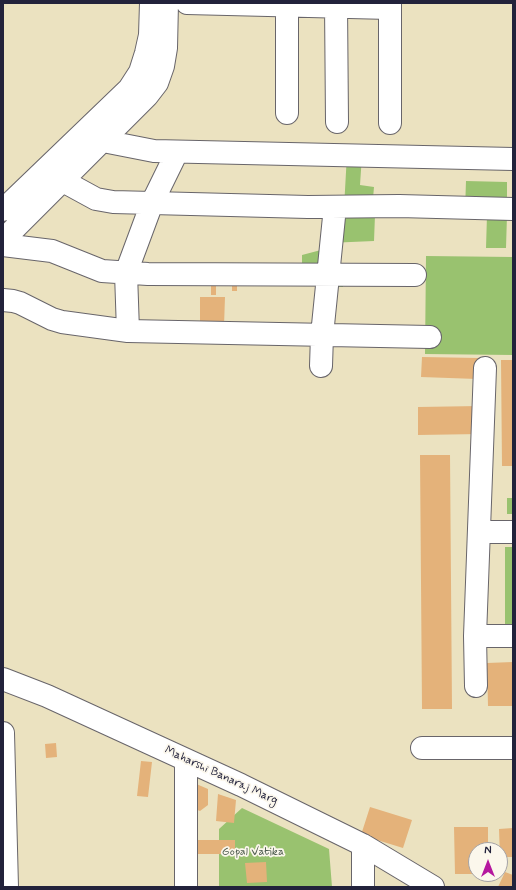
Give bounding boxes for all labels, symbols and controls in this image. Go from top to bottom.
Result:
street label: Maharshi Banaraj Marg [162,743,280,809]
north arrow [468,842,508,882]
text: N [484,844,492,858]
park label: Gopal Vatika [222,845,284,859]

